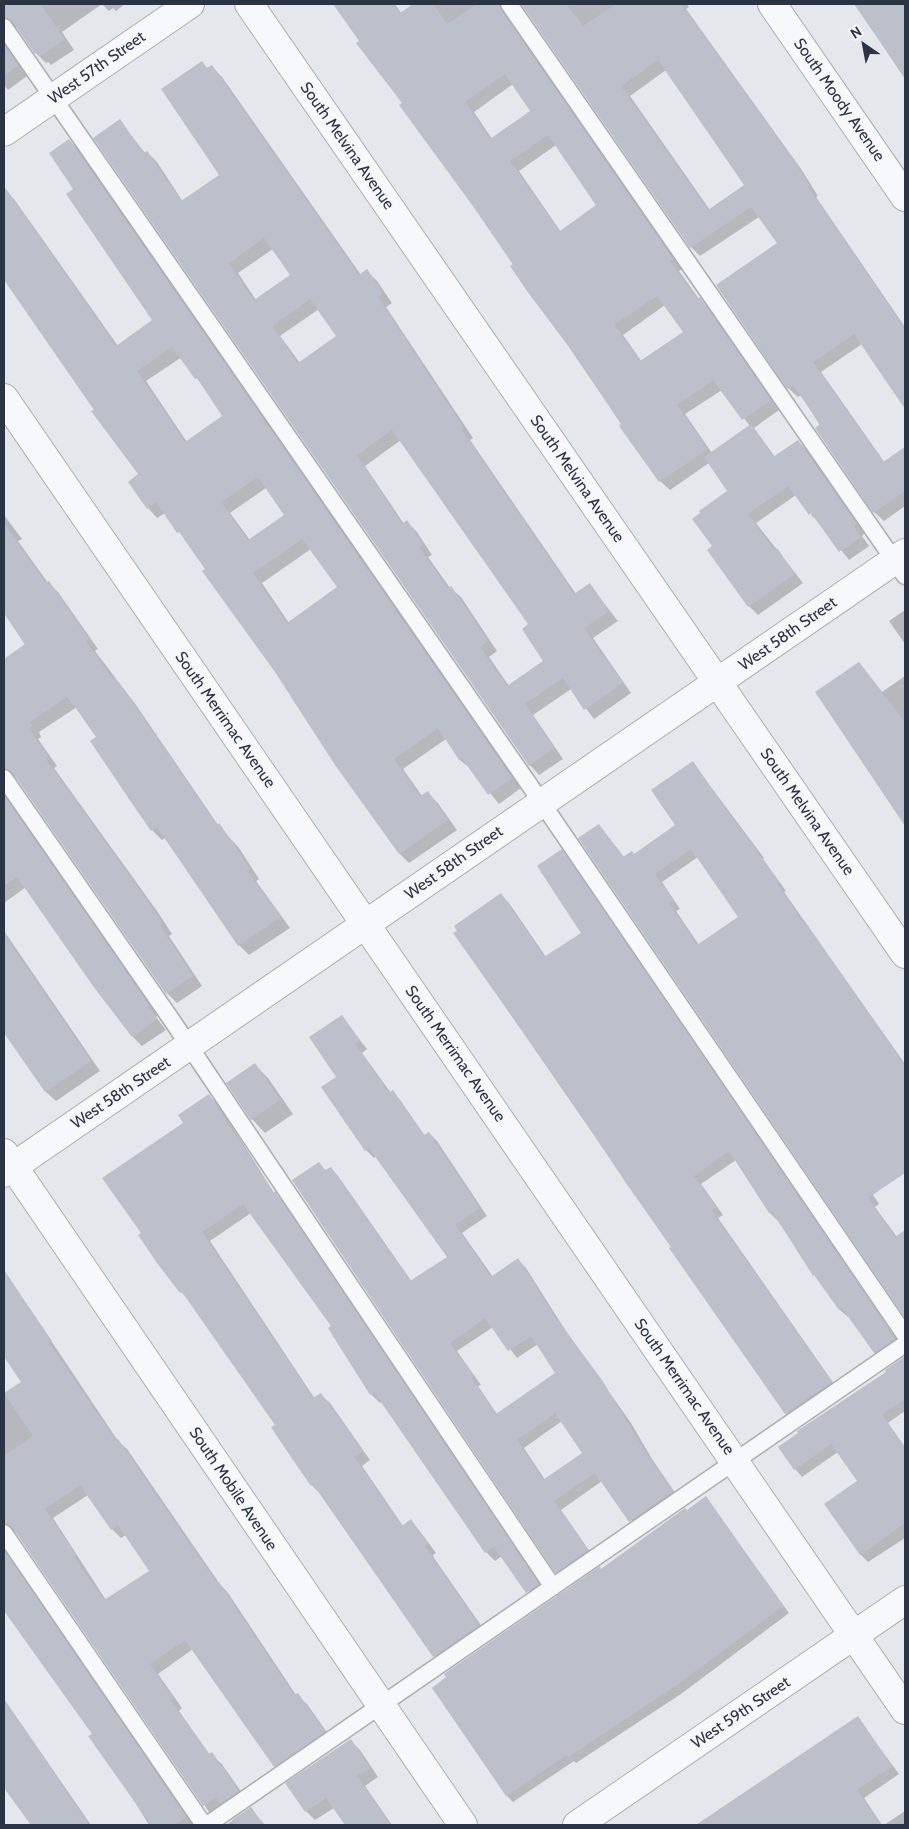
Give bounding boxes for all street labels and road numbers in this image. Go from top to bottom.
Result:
street label: West 57th Street [45,27,149,109]
street label: South Moody Avenue [789,35,889,165]
street label: South Melvina Avenue [296,79,398,213]
street label: South Melvina Avenue [526,412,628,546]
street label: West 58th Street [735,593,841,675]
street label: South Merrimac Avenue [171,648,279,792]
street label: South Melvina Avenue [756,745,858,879]
street label: West 58th Street [401,822,507,904]
street label: South Merrimac Avenue [401,982,509,1126]
street label: West 58th Street [68,1053,174,1133]
street label: South Merrimac Avenue [630,1315,738,1459]
street label: South Mobile Avenue [185,1424,281,1554]
street label: West 59th Street [688,1673,794,1753]

